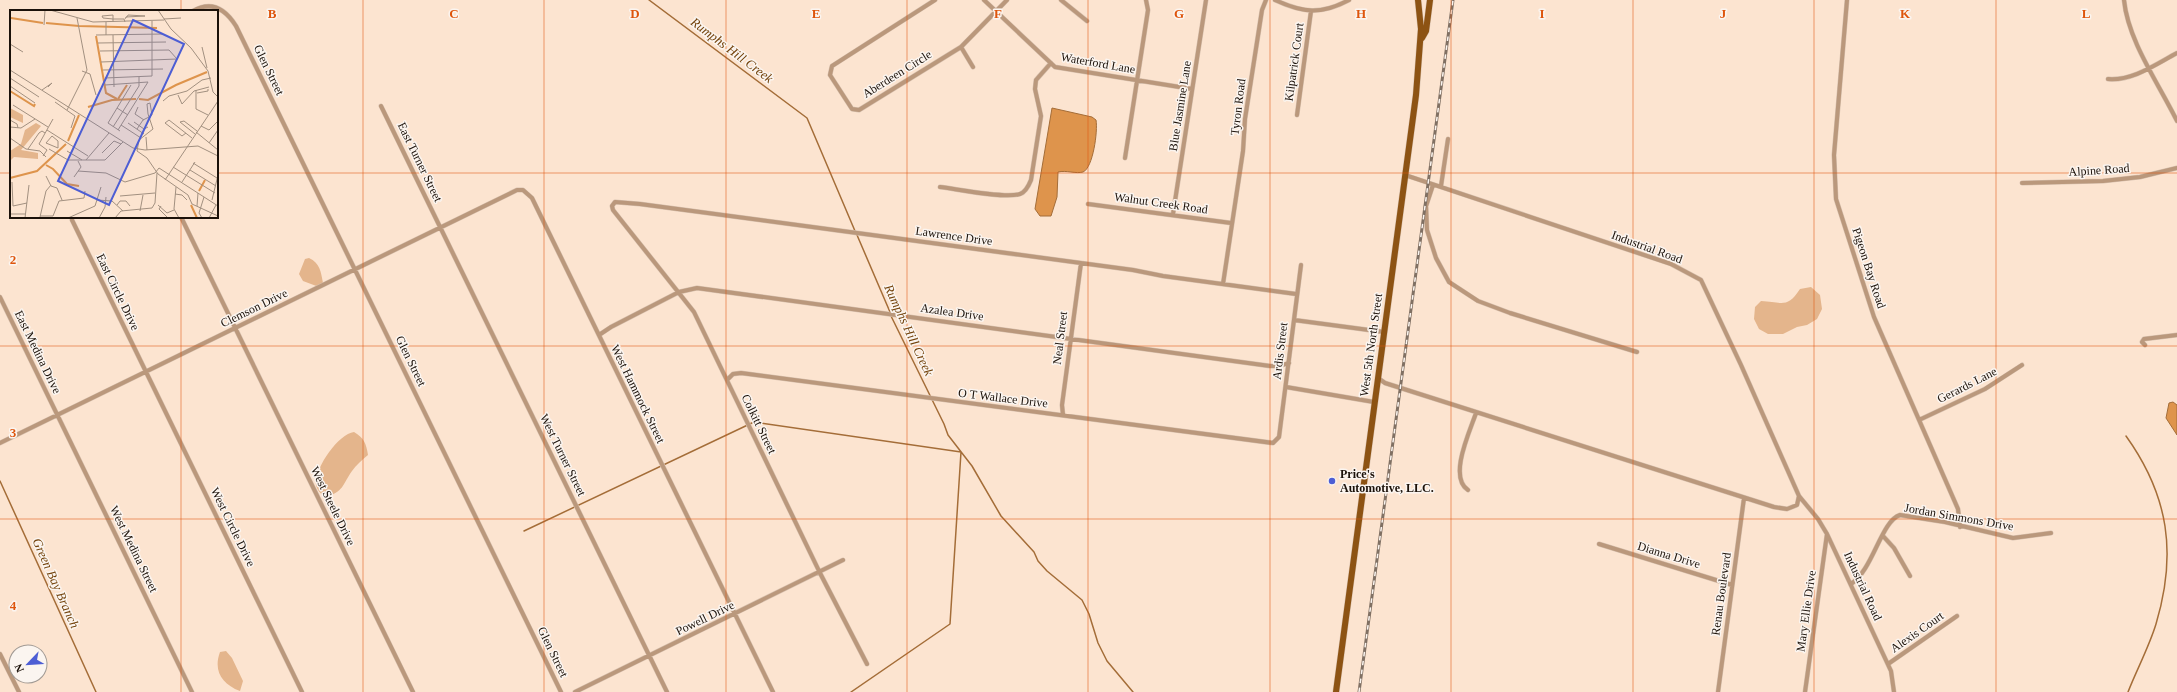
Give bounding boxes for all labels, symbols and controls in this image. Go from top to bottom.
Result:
text: B [268,6,277,21]
text: C [449,6,459,21]
text: D [630,6,640,21]
text: E [812,6,820,21]
text: F [994,6,1002,21]
text: G [1174,6,1184,21]
text: H [1356,6,1366,21]
text: I [1539,6,1545,21]
text: J [1720,6,1727,21]
text: K [1900,6,1911,21]
text: L [2082,6,2091,21]
inset map [10,10,218,218]
water label: Rumphs Hill Creek [687,14,776,86]
street label: Kilpatrick Court [1282,21,1307,102]
street label: Glen Street [251,43,287,98]
street label: Aberdeen Circle [860,47,934,101]
street label: Waterford Lane [1060,50,1136,76]
street label: Blue Jasmine Lane [1166,60,1194,152]
street label: Tyron Road [1228,78,1248,136]
street label: East Turner Street [395,120,446,205]
street label: Alpine Road [2068,161,2130,179]
street label: Walnut Creek Road [1113,190,1209,216]
street label: Lawrence Drive [915,224,993,248]
street label: Pigeon Bay Road [1849,226,1889,310]
street label: Industrial Road [1610,228,1684,266]
street label: East Circle Drive [93,251,143,333]
text: 2 [10,252,16,267]
water label: Rumphs Hill Creek [881,281,937,378]
street label: Clemson Drive [218,286,290,330]
street label: West 5th North Street [1357,292,1385,397]
street label: Azalea Drive [920,301,984,323]
street label: East Medina Drive [12,308,64,396]
street label: Neal Street [1050,310,1070,365]
street label: Ardis Street [1270,321,1291,380]
street label: Glen Street [393,334,429,389]
street label: West Hammock Street [608,343,668,446]
street label: Gerards Lane [1935,364,1999,406]
street label: O T Wallace Drive [957,386,1049,410]
street label: Colkitt Street [739,392,780,457]
street label: West Turner Street [537,412,589,499]
text: 3 [10,425,17,440]
street label: West Steele Drive [308,464,358,548]
place label: Price's Automotive, LLC. [1340,467,1434,495]
marker: Price's Automotive, LLC. [1327,476,1337,486]
street label: West Circle Drive [208,485,258,569]
street label: Jordan Simmons Drive [1903,500,2015,534]
street label: West Medina Street [107,504,161,595]
water label: Green Bay Branch [29,536,83,630]
street label: Dianna Drive [1636,539,1702,571]
street label: Industrial Road [1841,549,1885,623]
street label: Renau Boulevard [1708,552,1734,636]
street label: Mary Ellie Drive [1793,569,1819,653]
text: 4 [10,598,17,613]
street label: Powell Drive [673,598,737,638]
street label: Alexis Court [1888,608,1947,655]
street label: Glen Street [535,625,571,680]
north arrow [8,644,48,684]
text: N [12,662,26,674]

